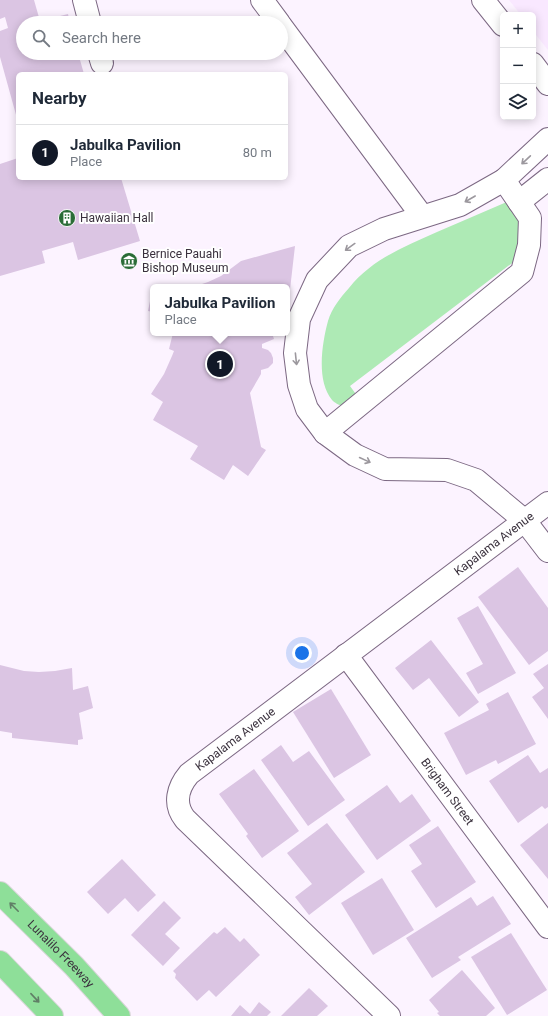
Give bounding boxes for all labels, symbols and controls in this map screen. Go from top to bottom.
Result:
map controls [500,12,536,120]
button: + [500,12,536,48]
search box [16,16,288,60]
icon: search [30,27,52,49]
text: Search here [62,29,141,47]
button: − [500,48,536,84]
button: layers [500,84,536,120]
text: Nearby [32,88,87,108]
text: Jabulka Pavilion [70,136,181,154]
text: 1 [41,145,49,160]
text: 80 m [243,145,272,160]
text: Place [70,154,102,169]
one-way arrow [521,155,531,164]
one-way arrow [464,196,476,204]
building icon: Hawaiian Hall [57,208,77,228]
place label: Hawaiian Hall [80,211,154,225]
one-way arrow [345,243,356,251]
place label: Bernice Pauahi Bishop Museum [142,247,229,275]
museum icon: Bernice Pauahi Bishop Museum [119,251,139,271]
popup [150,284,290,336]
text: Jabulka Pavilion [165,294,275,312]
text: Place [165,312,197,327]
pin: 1 [207,349,233,379]
one-way arrow [292,352,299,365]
one-way arrow [359,457,371,464]
street label: Kapalama Avenue [451,509,537,578]
your location [292,643,312,663]
street label: Kapalama Avenue [193,704,278,774]
street label: Brigham Street [418,755,477,828]
one-way arrow [9,903,19,912]
street label: Lunalilo Freeway [25,917,97,991]
one-way arrow [30,993,40,1003]

